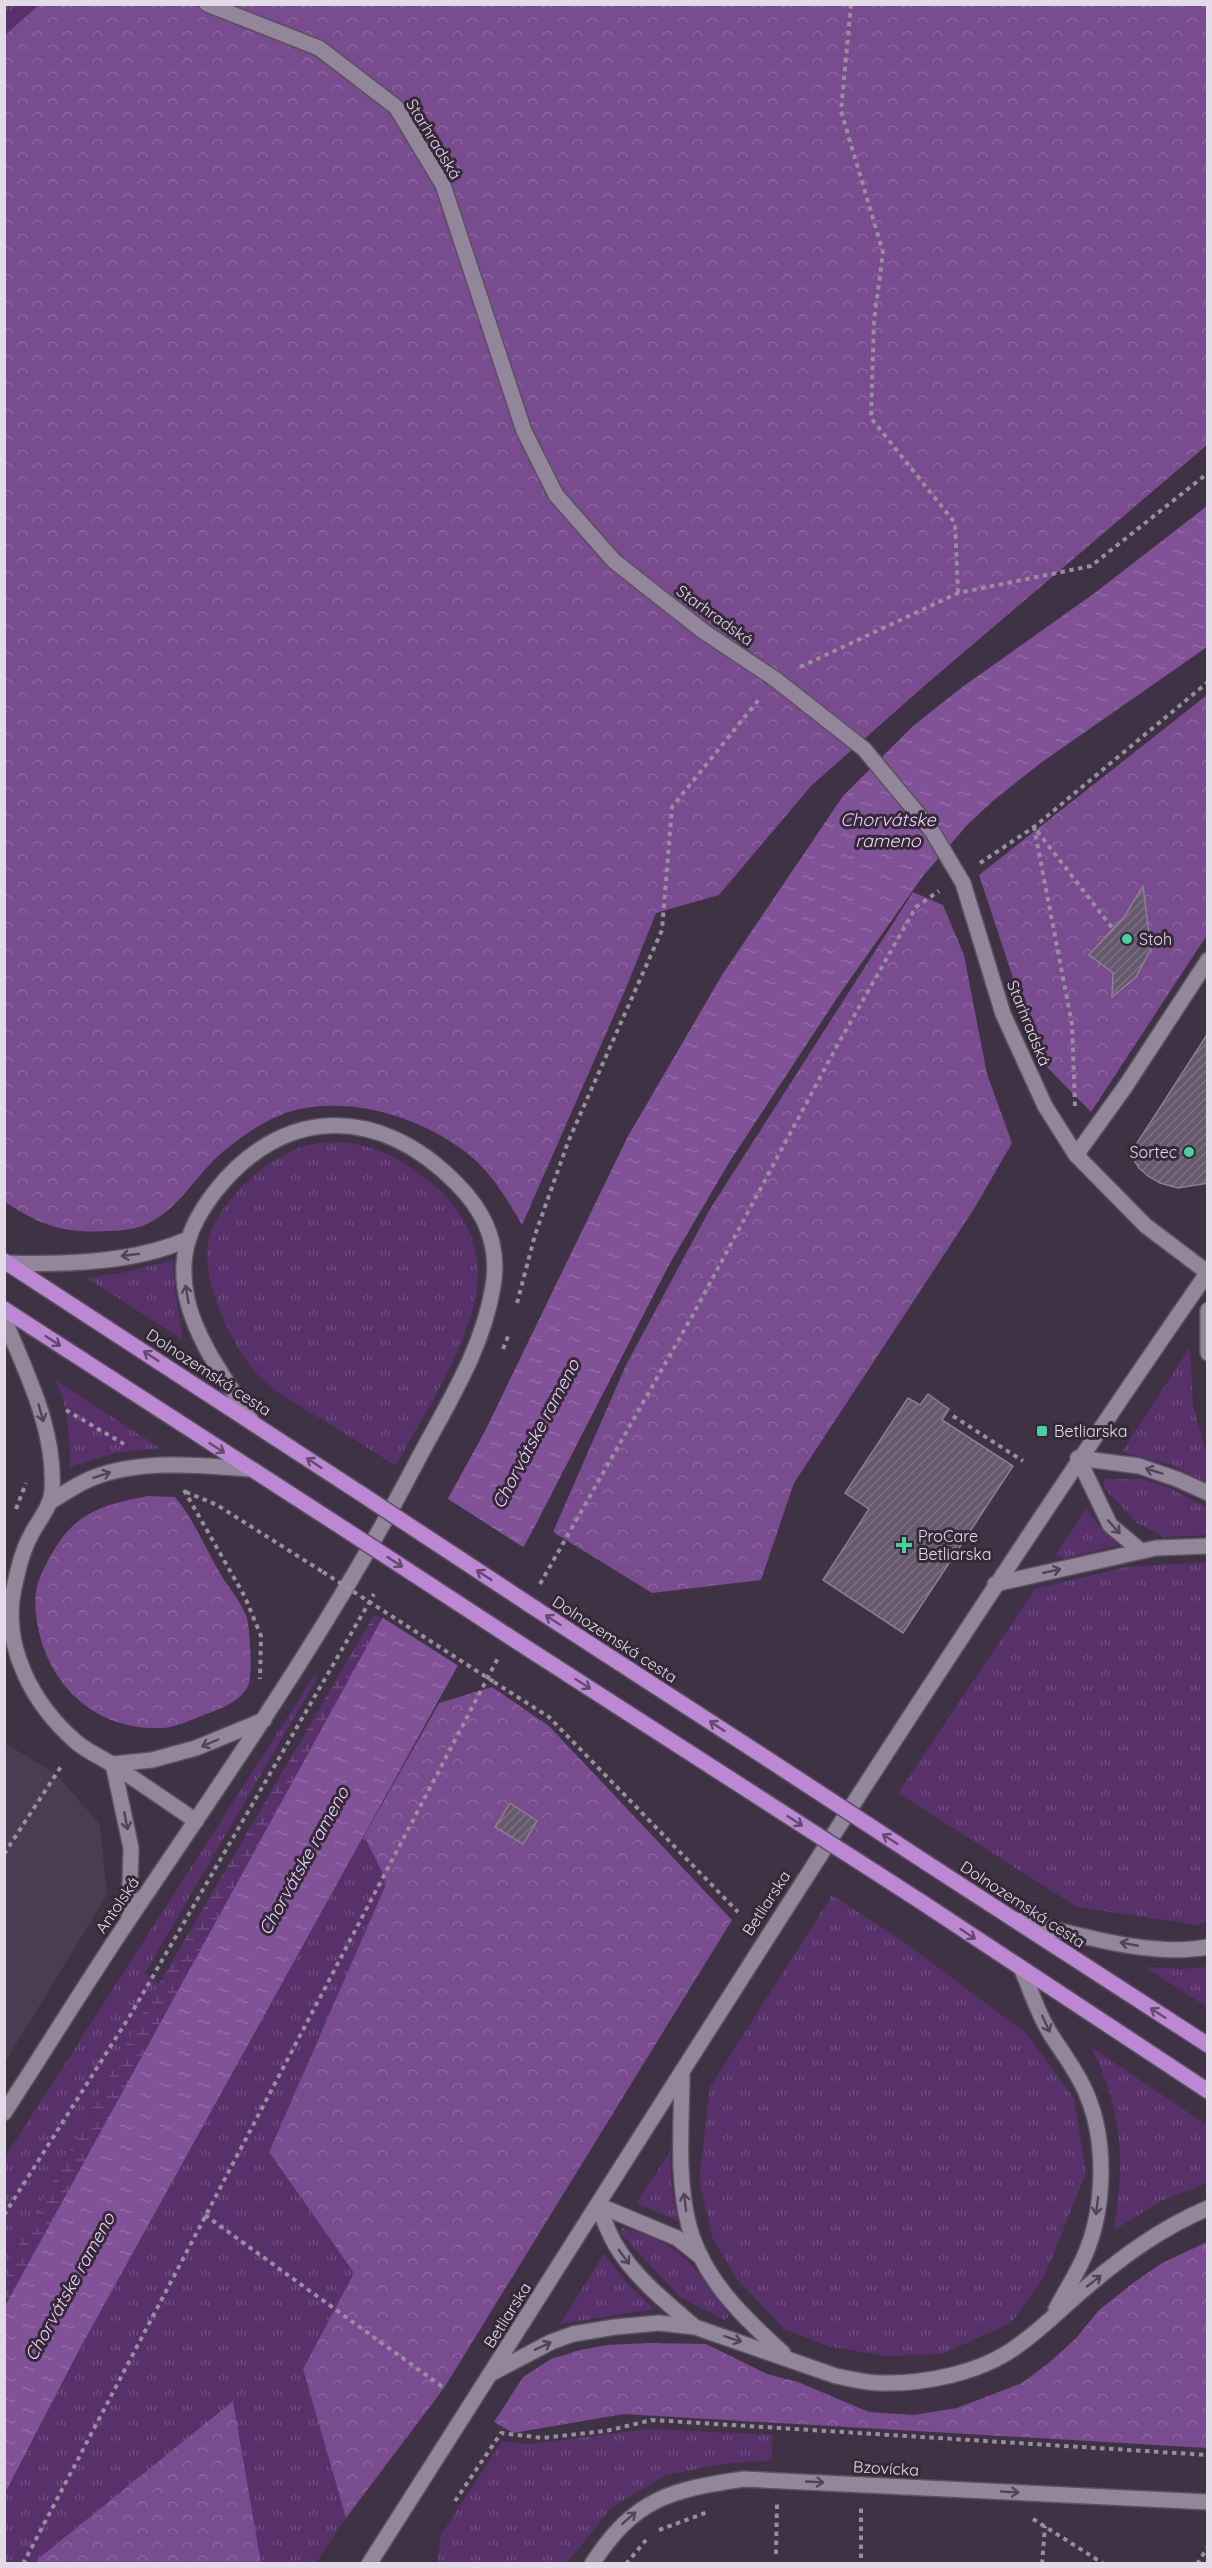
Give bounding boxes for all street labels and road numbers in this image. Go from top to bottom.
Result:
street label: Starhradská [402,95,466,183]
street label: Starhradská [673,580,757,650]
street label: Starhradská [1003,977,1055,1069]
street label: Dolnozemská cesta [143,1324,275,1420]
street label: Dolnozemská cesta [549,1591,681,1687]
street label: Dolnozemská cesta [957,1856,1089,1952]
street label: Betliarska [738,1867,794,1939]
street label: Antolská [91,1873,143,1937]
street label: Betliarska [479,2279,535,2351]
street label: Bzovícka [853,2456,919,2480]

